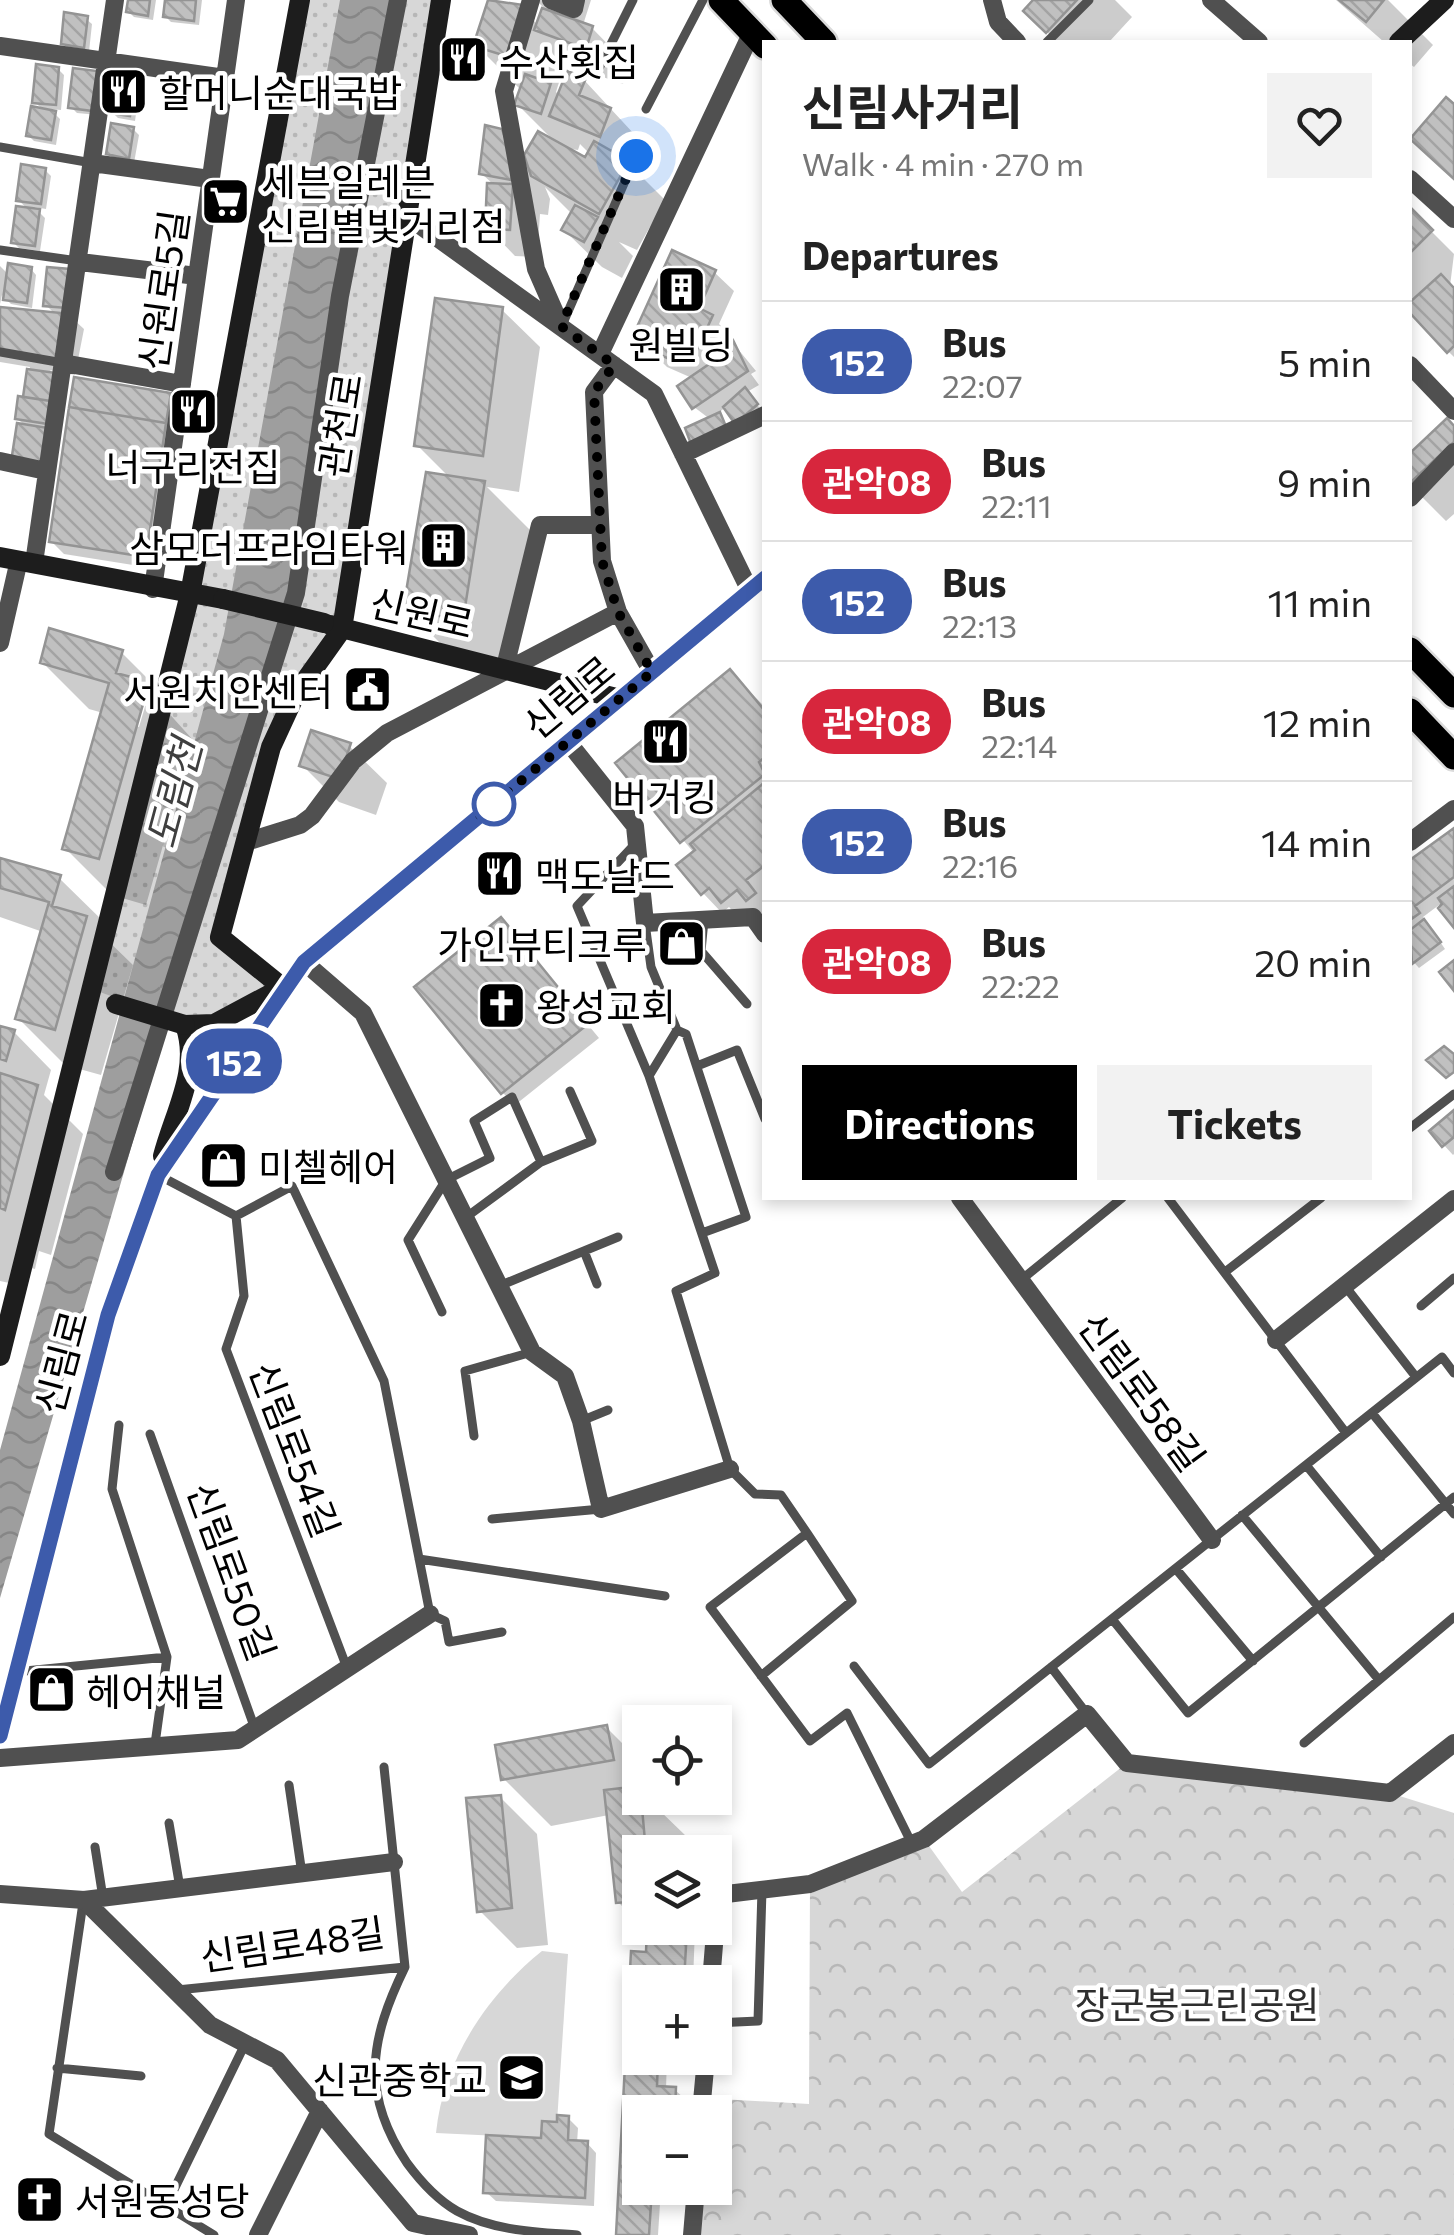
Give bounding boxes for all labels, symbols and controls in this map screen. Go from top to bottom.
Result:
restaurant icon: 수산횟집 [438,34,490,86]
place label: 수산횟집 [499,37,639,84]
restaurant icon: 할머니순대국밥 [97,65,149,117]
place label: 할머니순대국밥 [158,68,403,115]
button: heart [1267,73,1372,178]
text: 신림사거리 [802,76,1023,135]
your location [611,131,661,181]
text: Walk · 4 min · 270 m [802,143,1084,183]
place label: 세븐일레븐 신림별빛거리점 [261,157,506,248]
supermarket icon: 세븐일레븐 신림별빛거리점 [200,176,252,228]
street label: 신원로5길 [127,207,197,373]
text: Departures [802,231,999,278]
building icon: 원빌딩 [655,263,707,315]
text: Bus [942,318,1007,365]
place label: 원빌딩 [629,320,733,367]
text: 5 min [1278,338,1372,385]
text: 152 [829,340,885,383]
text: 22:07 [942,365,1023,405]
street label: 관천로 [308,370,370,480]
restaurant icon: 너구리전집 [167,385,219,437]
text: Bus [981,438,1046,485]
place label: 너구리전집 [106,442,280,489]
text: 9 min [1277,458,1372,505]
text: 관악08 [822,460,931,503]
text: 22:11 [981,485,1052,525]
building icon: 삼모더프라임타워 [418,520,470,572]
place label: 삼모더프라임타워 [129,523,409,570]
text: Bus [942,558,1007,605]
street label: 신원로 [366,577,478,647]
text: 11 min [1268,578,1372,625]
text: 152 [829,580,885,623]
text: 22:13 [942,605,1017,645]
street label: 신림로 [513,644,623,748]
public building icon: 서원치안센터 [342,664,394,716]
place label: 서원치안센터 [123,667,333,714]
text: Bus [981,678,1046,725]
text: 12 min [1263,698,1372,745]
text: 관악08 [822,700,931,743]
restaurant icon: 버거킹 [639,715,691,767]
text: 22:14 [981,725,1057,765]
water label: 도림천 [134,729,211,853]
place label: 버거킹 [613,772,717,819]
unlabelled marker [473,783,515,825]
text: Bus [942,798,1007,845]
text: 14 min [1261,818,1372,865]
text: 152 [829,820,885,863]
text: 22:16 [942,845,1018,885]
restaurant icon: 맥도날드 [474,848,526,900]
place label: 맥도날드 [535,851,675,898]
shop icon: 가인뷰티크루 [656,917,708,969]
text: Bus [981,918,1046,965]
place label: 가인뷰티크루 [437,920,647,967]
text: 20 min [1254,938,1372,985]
text: 관악08 [822,940,931,983]
text: 22:22 [981,965,1060,1005]
church icon: 왕성교회 [475,979,527,1031]
place label: 왕성교회 [536,982,676,1029]
line badge: 152 [176,1028,292,1094]
text: 152 [206,1040,262,1083]
button: Directions [802,1065,1077,1180]
button: Tickets [1097,1065,1372,1180]
shop icon: 미첼헤어 [197,1139,249,1191]
place label: 미첼헤어 [258,1142,398,1189]
street label: 신림로58길 [1070,1302,1216,1480]
street label: 신림로 [24,1305,96,1419]
street label: 신림로54길 [241,1354,351,1544]
street label: 신림로50길 [179,1475,287,1667]
shop icon: 헤어채널 [25,1664,77,1716]
place label: 헤어채널 [86,1667,226,1714]
map controls [622,1705,732,2205]
button: locate [622,1705,732,1815]
button: layers [622,1835,732,1945]
street label: 신림로48길 [197,1907,387,1979]
button: + [622,1965,732,2075]
park label: 장군봉근린공원 [1075,1980,1319,2027]
school or university icon: 신관중학교 [496,2052,548,2104]
place label: 신관중학교 [312,2055,487,2102]
button: − [622,2095,732,2205]
church icon: 서원동성당 [14,2173,66,2225]
place label: 서원동성당 [75,2176,250,2223]

